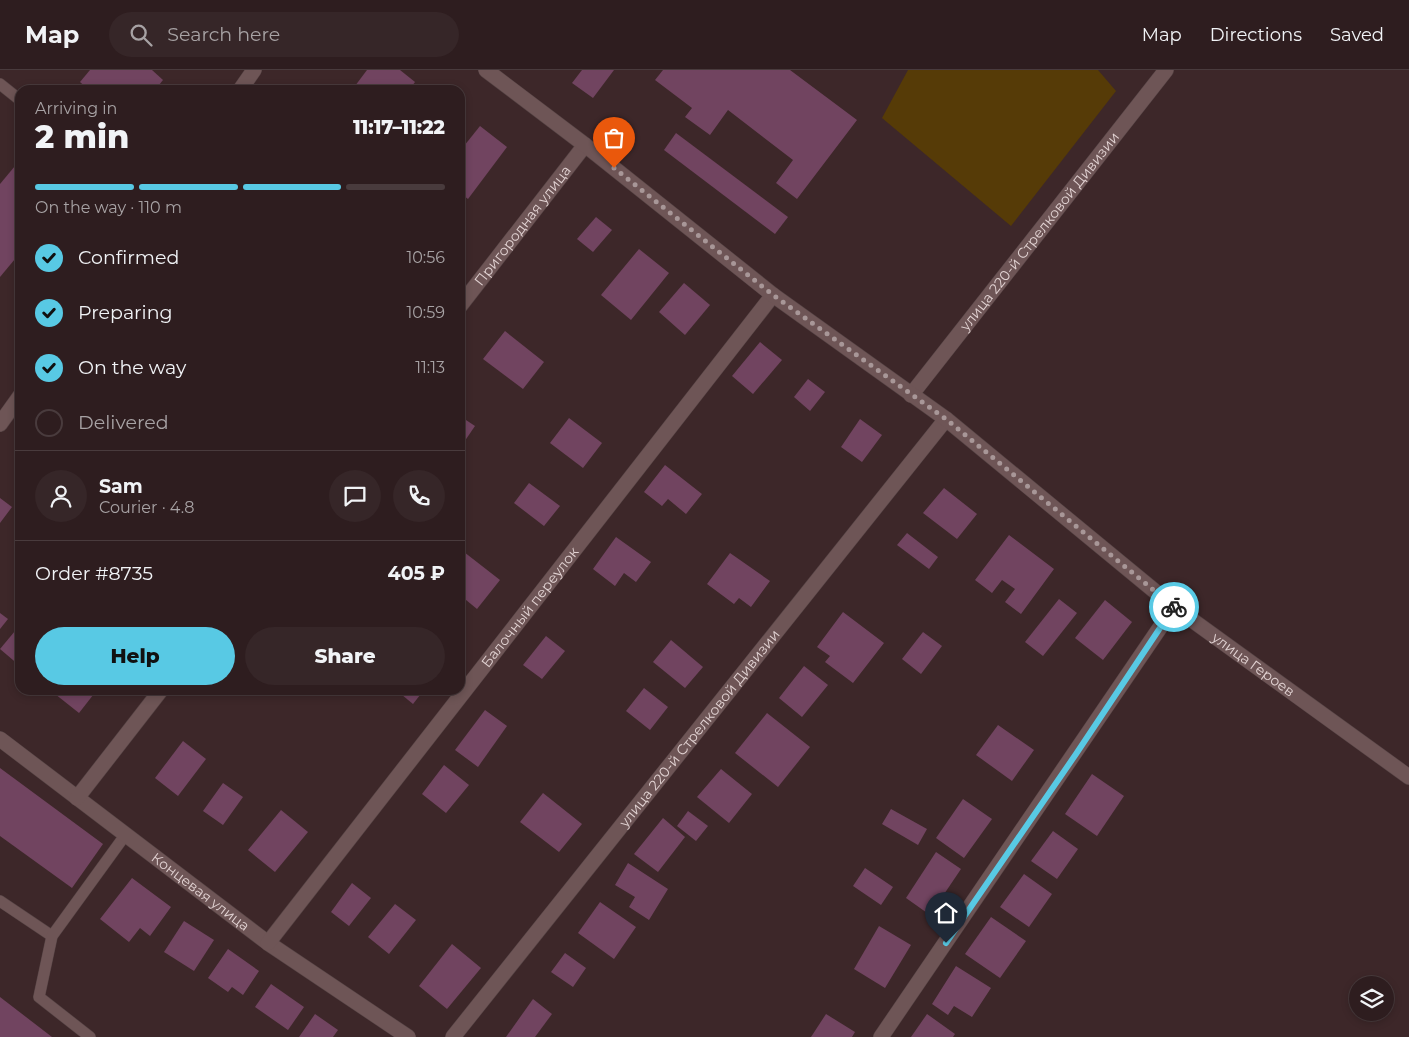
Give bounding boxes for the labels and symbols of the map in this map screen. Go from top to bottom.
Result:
pin [593,117,635,168]
street label: улица 220-й Стрелковой Дивизии [955,128,1123,335]
street label: Пригородная улица [470,162,575,289]
street label: Балочный переулок [477,543,582,671]
courier [1149,582,1199,632]
street label: улица 220-й Стрелковой Дивизии [614,626,784,832]
street label: улица Героев [1208,628,1298,700]
street label: Концевая улица [148,849,253,935]
pin [925,892,967,943]

